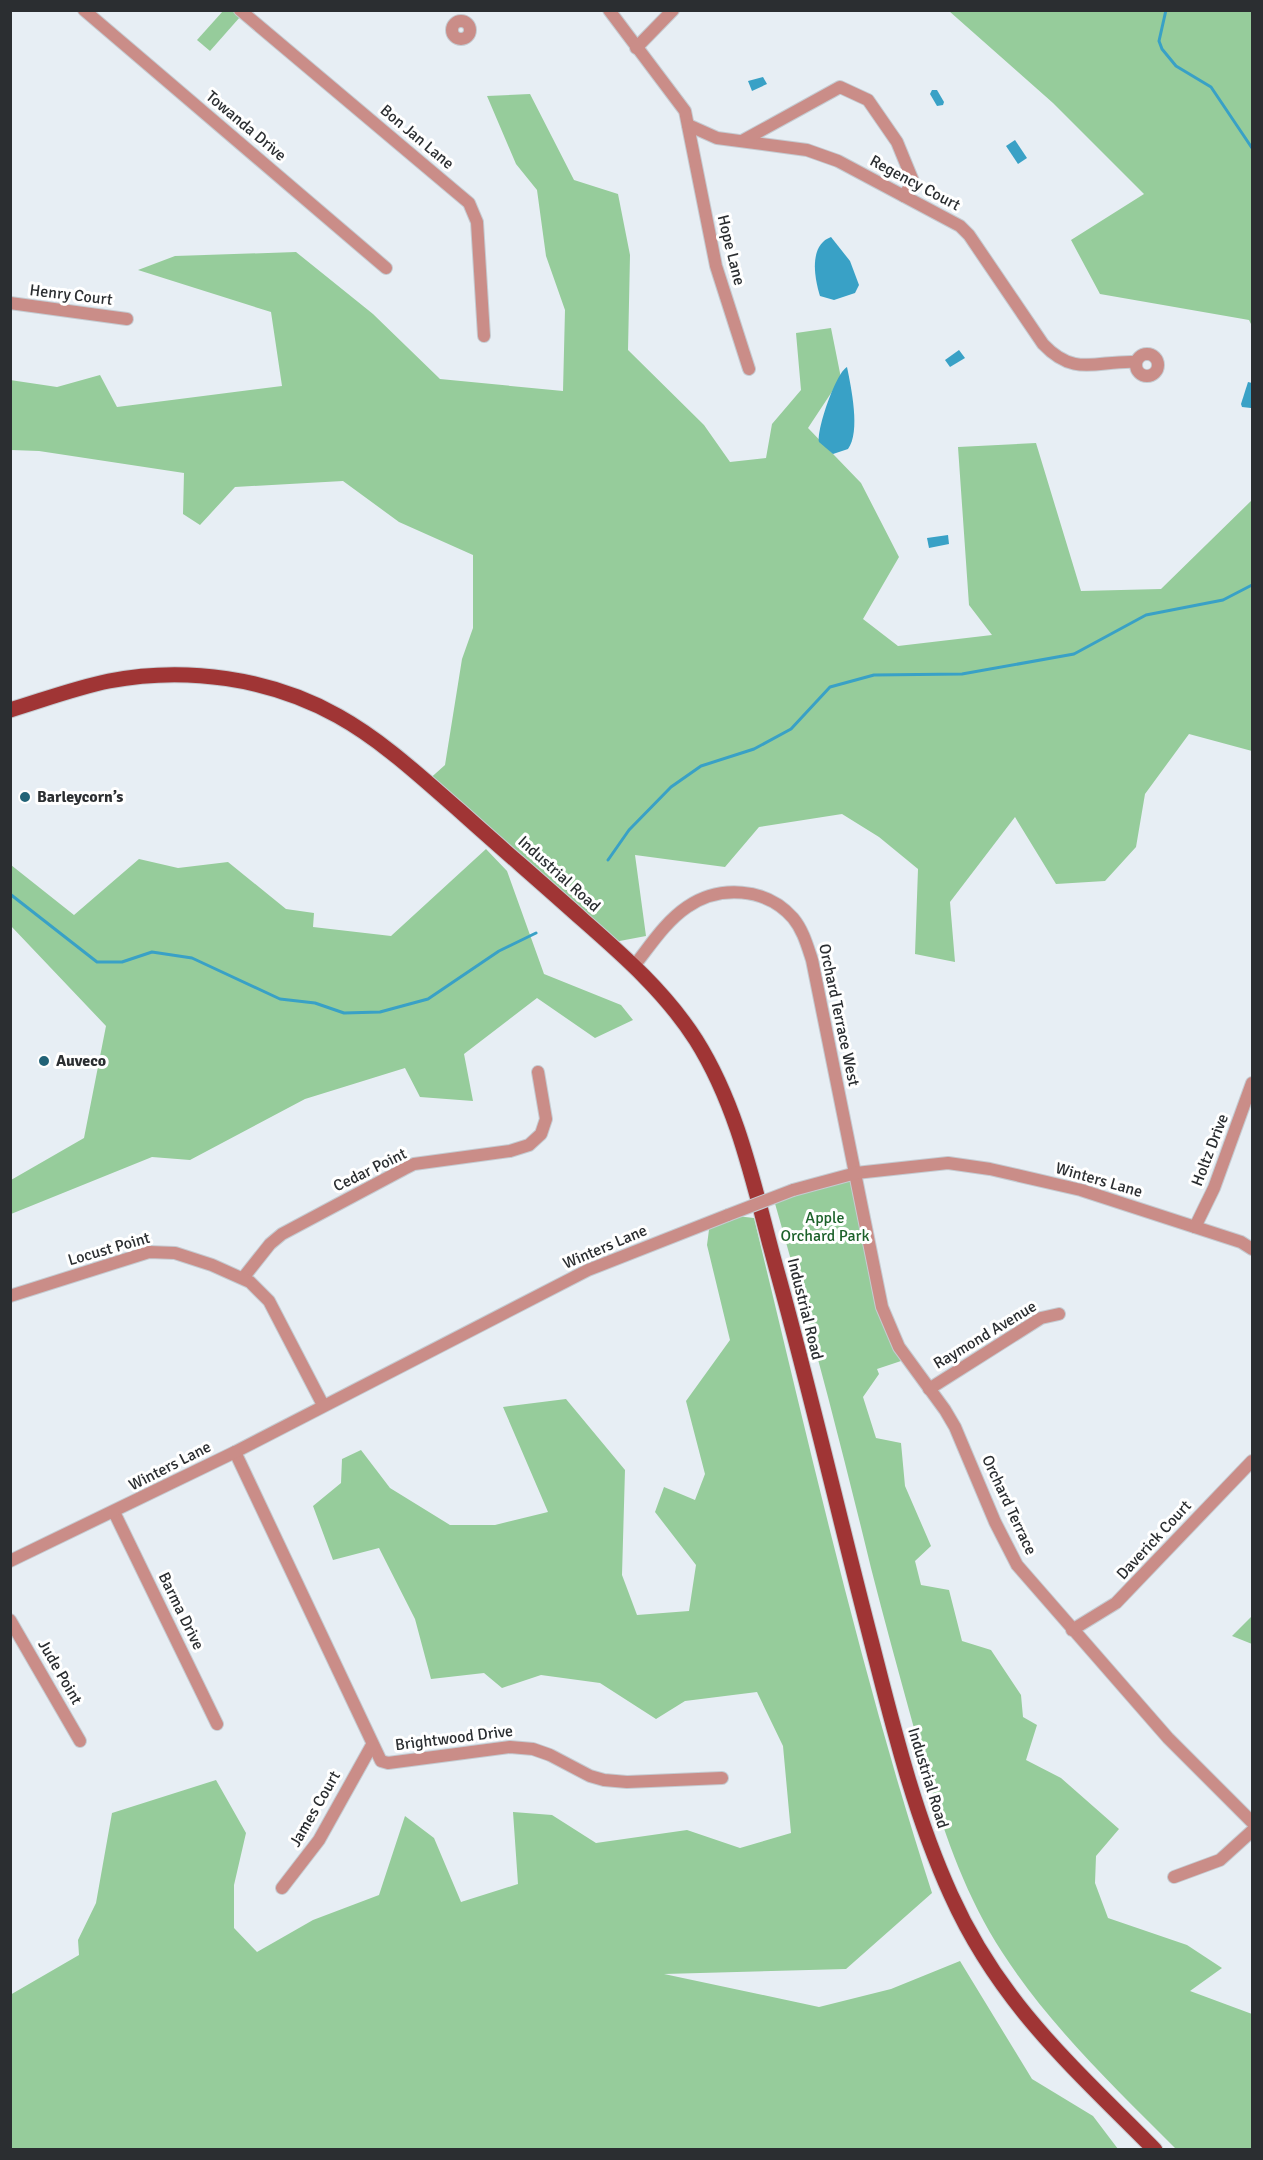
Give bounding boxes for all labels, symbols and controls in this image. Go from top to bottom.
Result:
street label: Towanda Drive [202,87,290,165]
street label: Bon Jan Lane [376,100,458,174]
street label: Regency Court [866,151,964,215]
street label: Hope Lane [713,213,749,287]
street label: Henry Court [28,280,114,310]
place label: Barleycorn’s [37,787,123,807]
marker: Barleycorn’s [18,790,32,804]
street label: Industrial Road [514,832,604,916]
street label: Orchard Terrace West [814,942,864,1088]
place label: Auveco [56,1051,106,1071]
marker: Auveco [37,1054,51,1068]
street label: Holtz Drive [1187,1111,1233,1189]
street label: Cedar Point [330,1143,410,1196]
street label: Winters Lane [1053,1158,1145,1202]
park label: Apple Orchard Park [781,1208,869,1246]
street label: Winters Lane [560,1220,650,1274]
street label: Locust Point [66,1228,153,1270]
street label: Industrial Road [783,1256,827,1362]
street label: Raymond Avenue [930,1296,1040,1374]
street label: Winters Lane [126,1437,214,1495]
street label: Orchard Terrace [977,1452,1041,1558]
street label: Daverick Court [1112,1496,1196,1584]
street label: Barma Drive [154,1569,208,1653]
street label: Jude Point [33,1636,87,1708]
street label: Brightwood Drive [394,1721,514,1755]
street label: Industrial Road [903,1725,953,1831]
street label: James Court [285,1767,345,1851]

